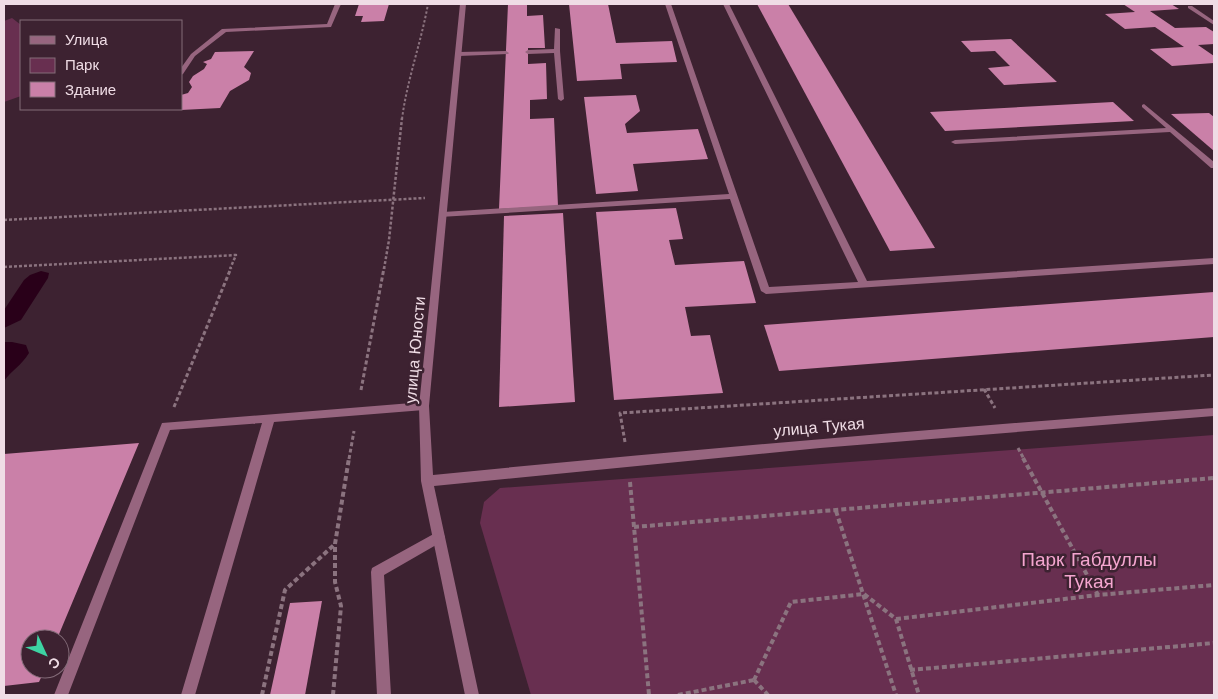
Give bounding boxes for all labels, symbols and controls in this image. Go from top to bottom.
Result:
legend [20,20,182,110]
text: Улица [65,31,108,49]
text: Парк [65,56,99,74]
text: Здание [65,81,116,99]
street label: улица Юности [401,296,429,404]
street label: улица Тукая [773,414,865,440]
park label: Парк Габдуллы Тукая [1021,548,1157,593]
north arrow [20,629,70,679]
text: С [45,654,64,672]

